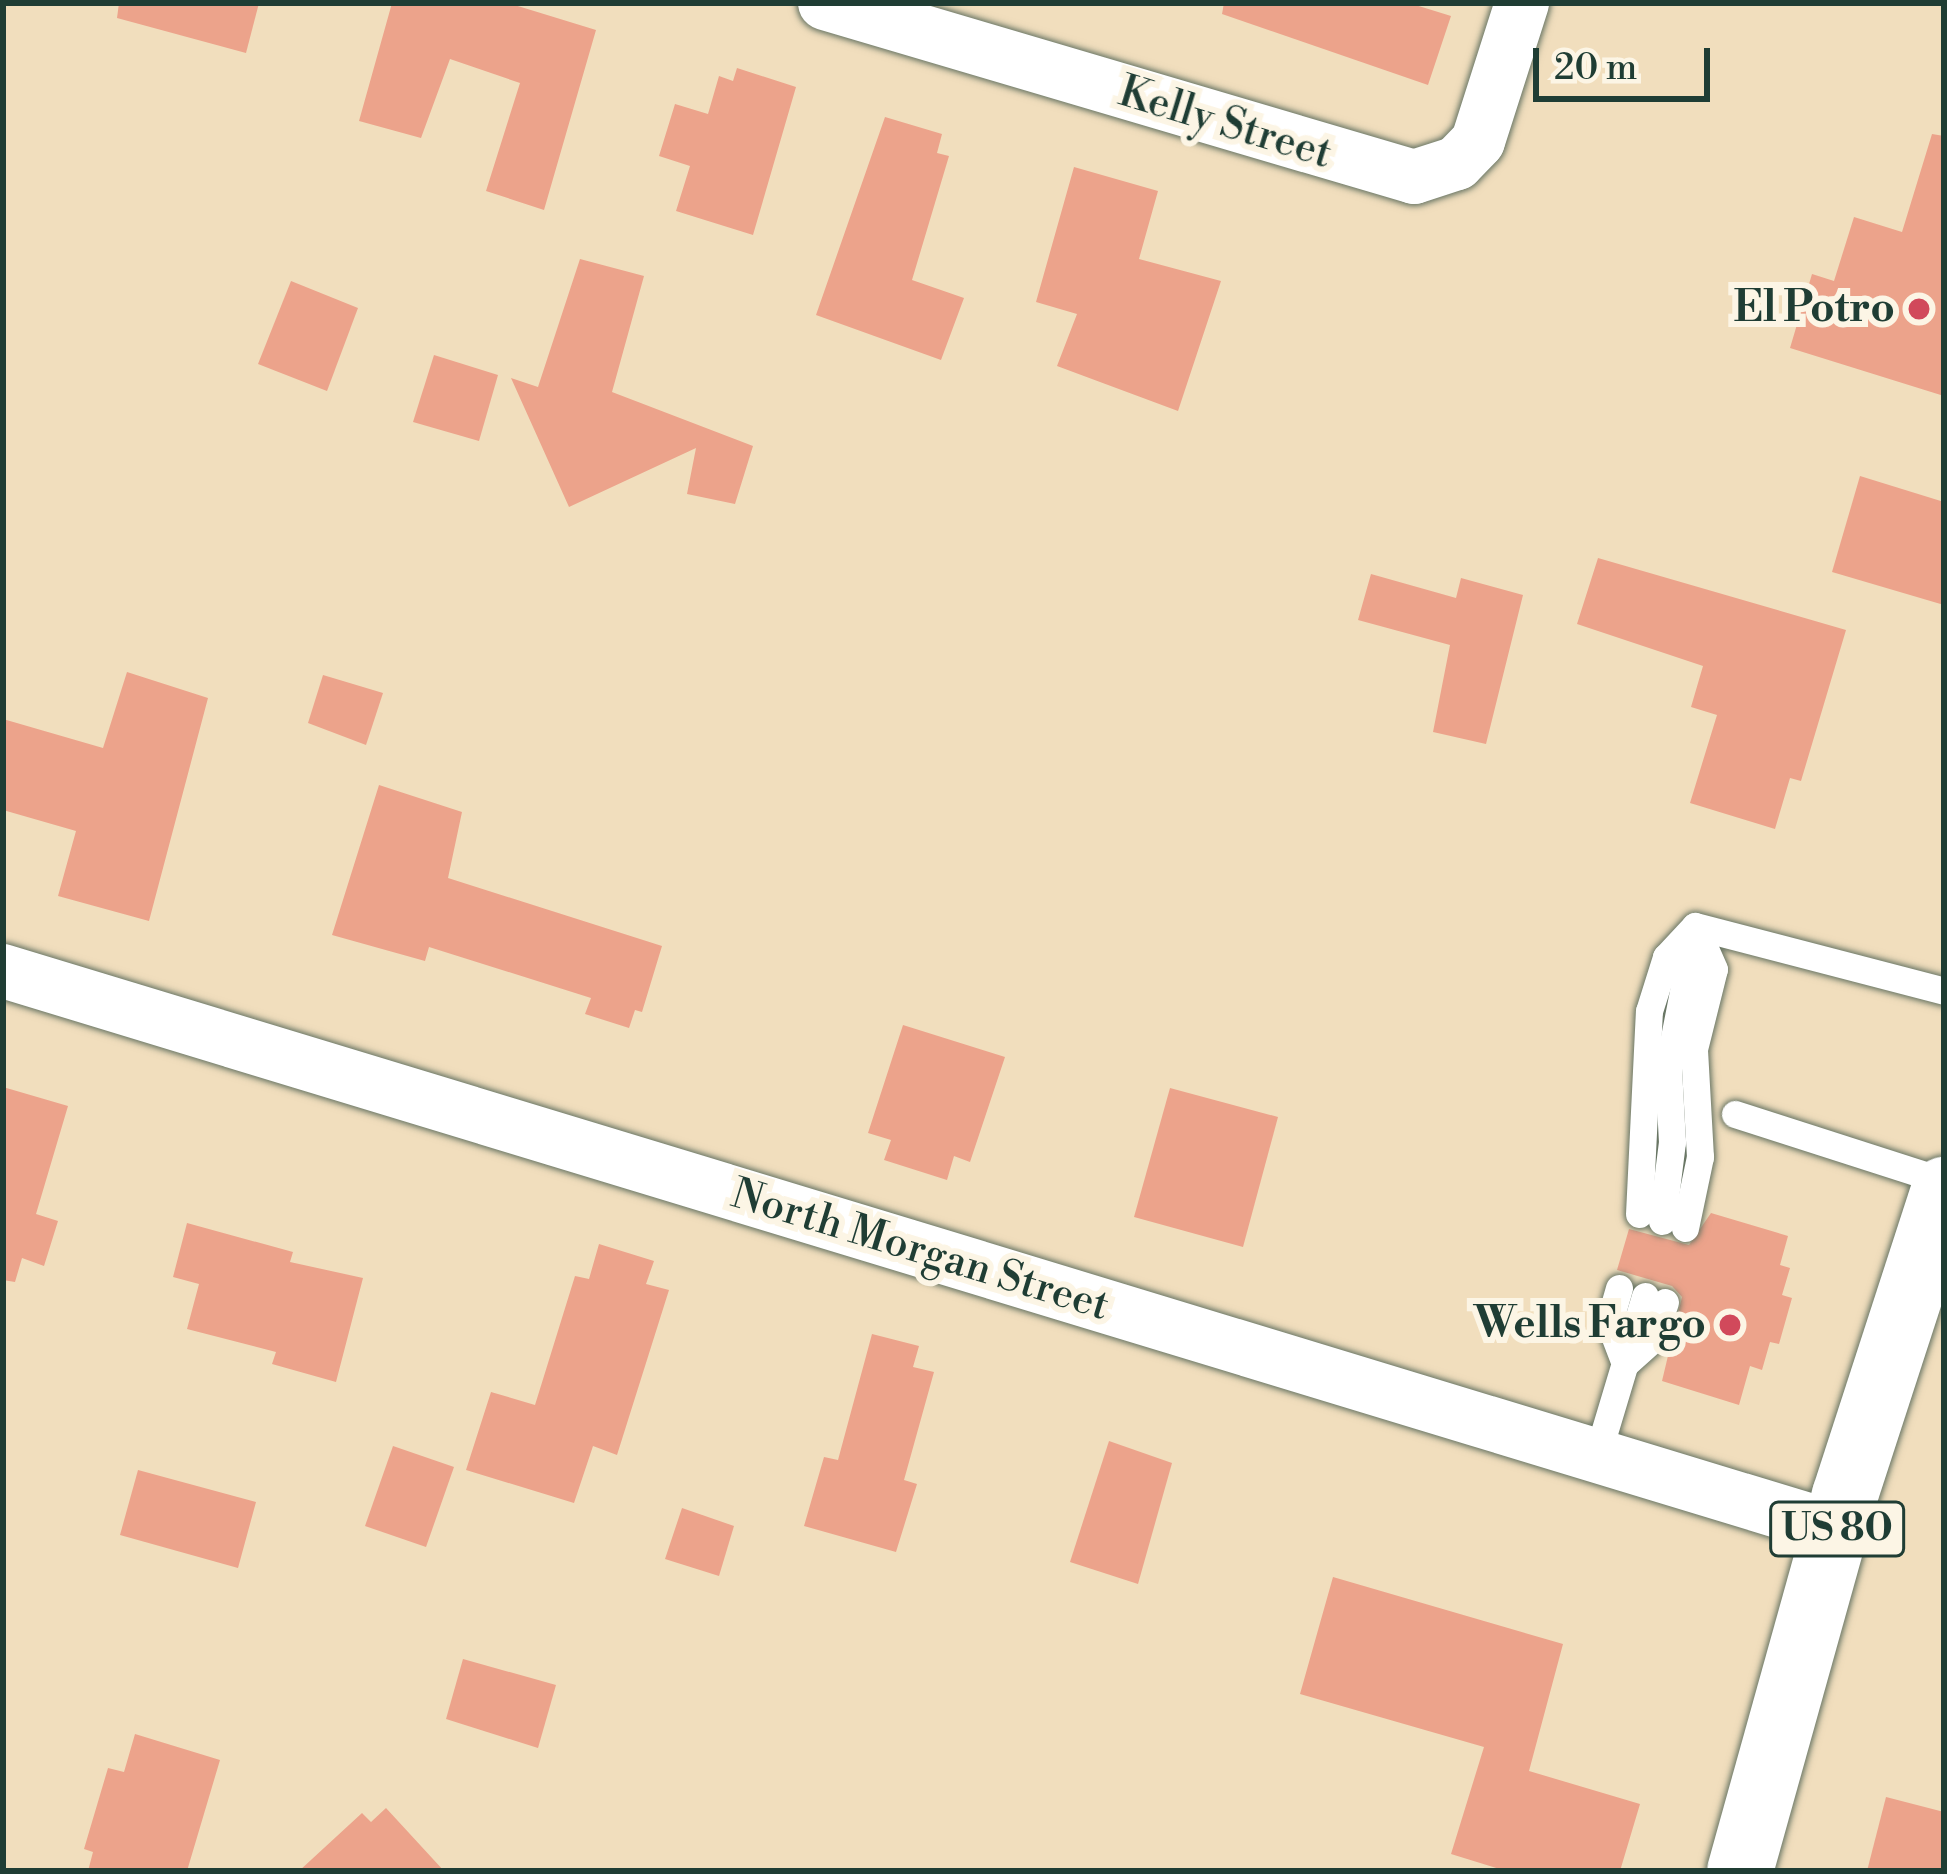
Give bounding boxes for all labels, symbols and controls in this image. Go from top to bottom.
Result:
scale bar [1539,24,1716,98]
text: 20 m [1554,46,1637,91]
street label: Kelly Street [1113,68,1337,180]
place label: El Potro [1733,284,1895,334]
marker: El Potro [1906,296,1932,322]
street label: North Morgan Street [725,1170,1115,1332]
place label: Wells Fargo [1474,1300,1706,1350]
marker: Wells Fargo [1717,1312,1743,1338]
road number: US 80 [1768,1496,1906,1562]

